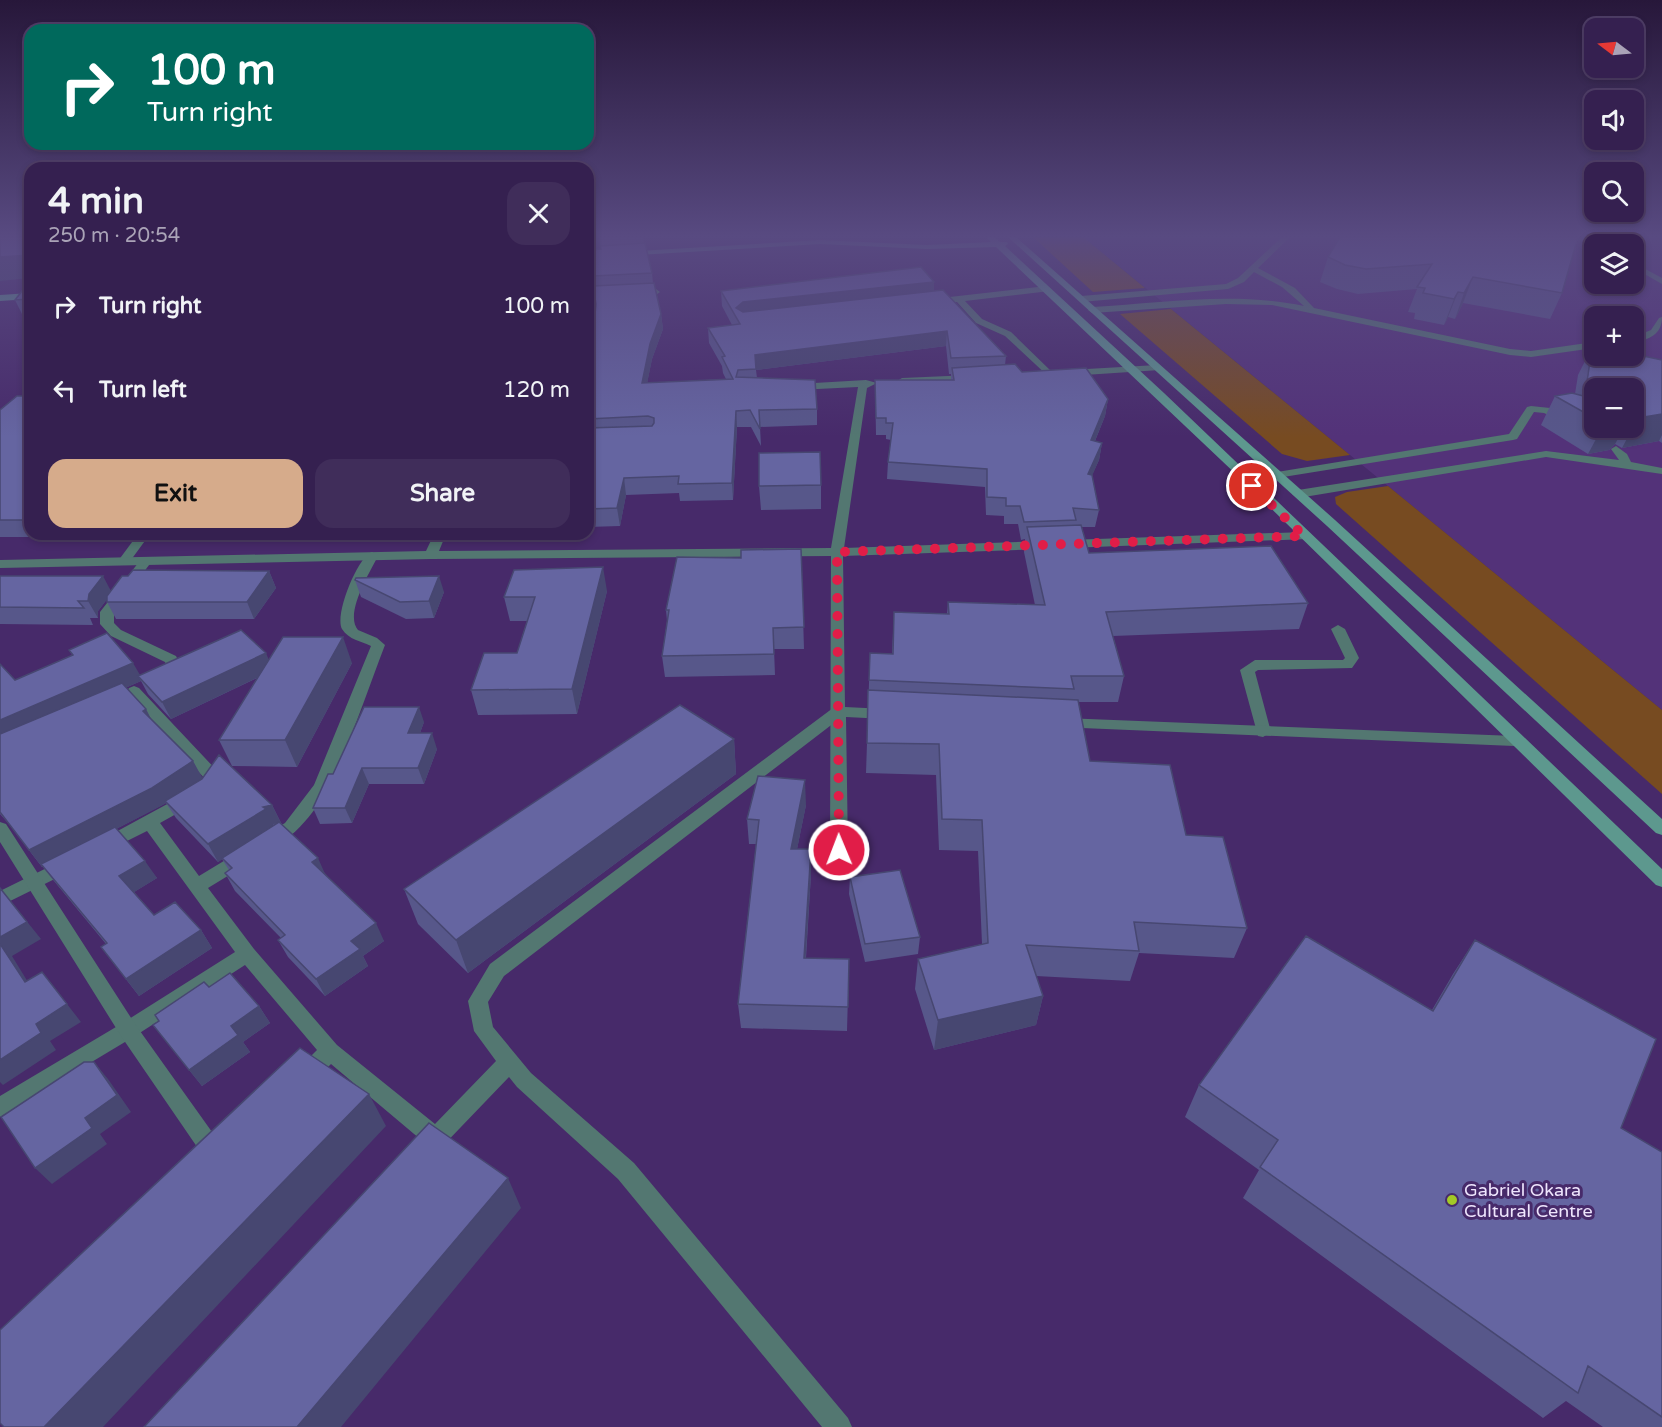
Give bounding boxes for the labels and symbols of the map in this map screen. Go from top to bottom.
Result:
north arrow [1584,18,1644,78]
pin [1226,460,1277,511]
position arrow [807,818,871,882]
place label: Gabriel Okara Cultural Centre [1464,1179,1593,1222]
marker: Gabriel Okara Cultural Centre [1445,1193,1459,1207]

